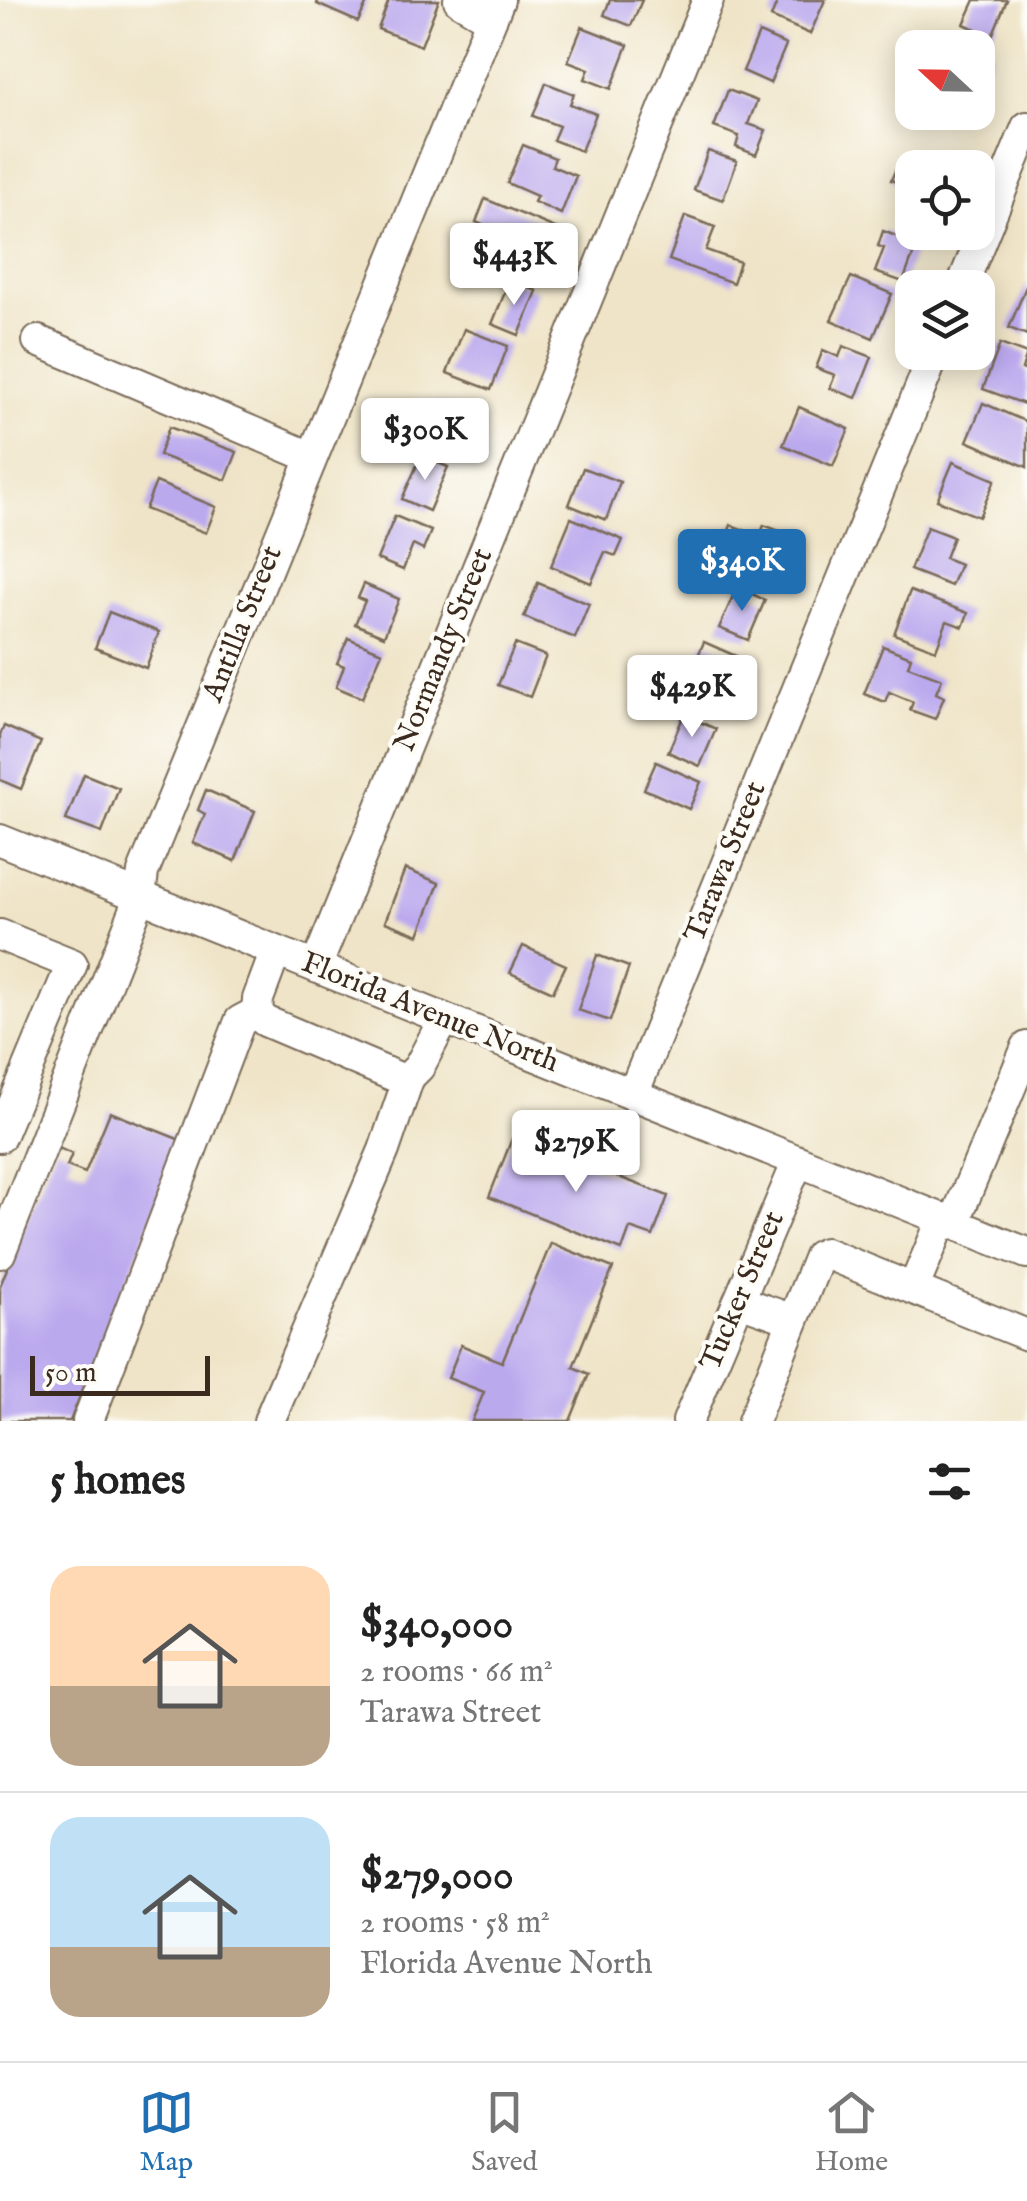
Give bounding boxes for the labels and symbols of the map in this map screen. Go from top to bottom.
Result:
north arrow [895,30,995,130]
pin: $443K [444,223,584,308]
pin: $300K [355,398,495,483]
pin: $340K [672,529,812,614]
street label: Antilla Street [194,540,292,709]
street label: Normandy Street [386,543,502,757]
pin: $429K [622,655,762,740]
street label: Tarawa Street [677,776,775,948]
street label: Florida Avenue North [296,944,564,1082]
pin: $279K [506,1110,646,1195]
street label: Tucker Street [692,1206,794,1376]
scale bar [30,1351,210,1396]

